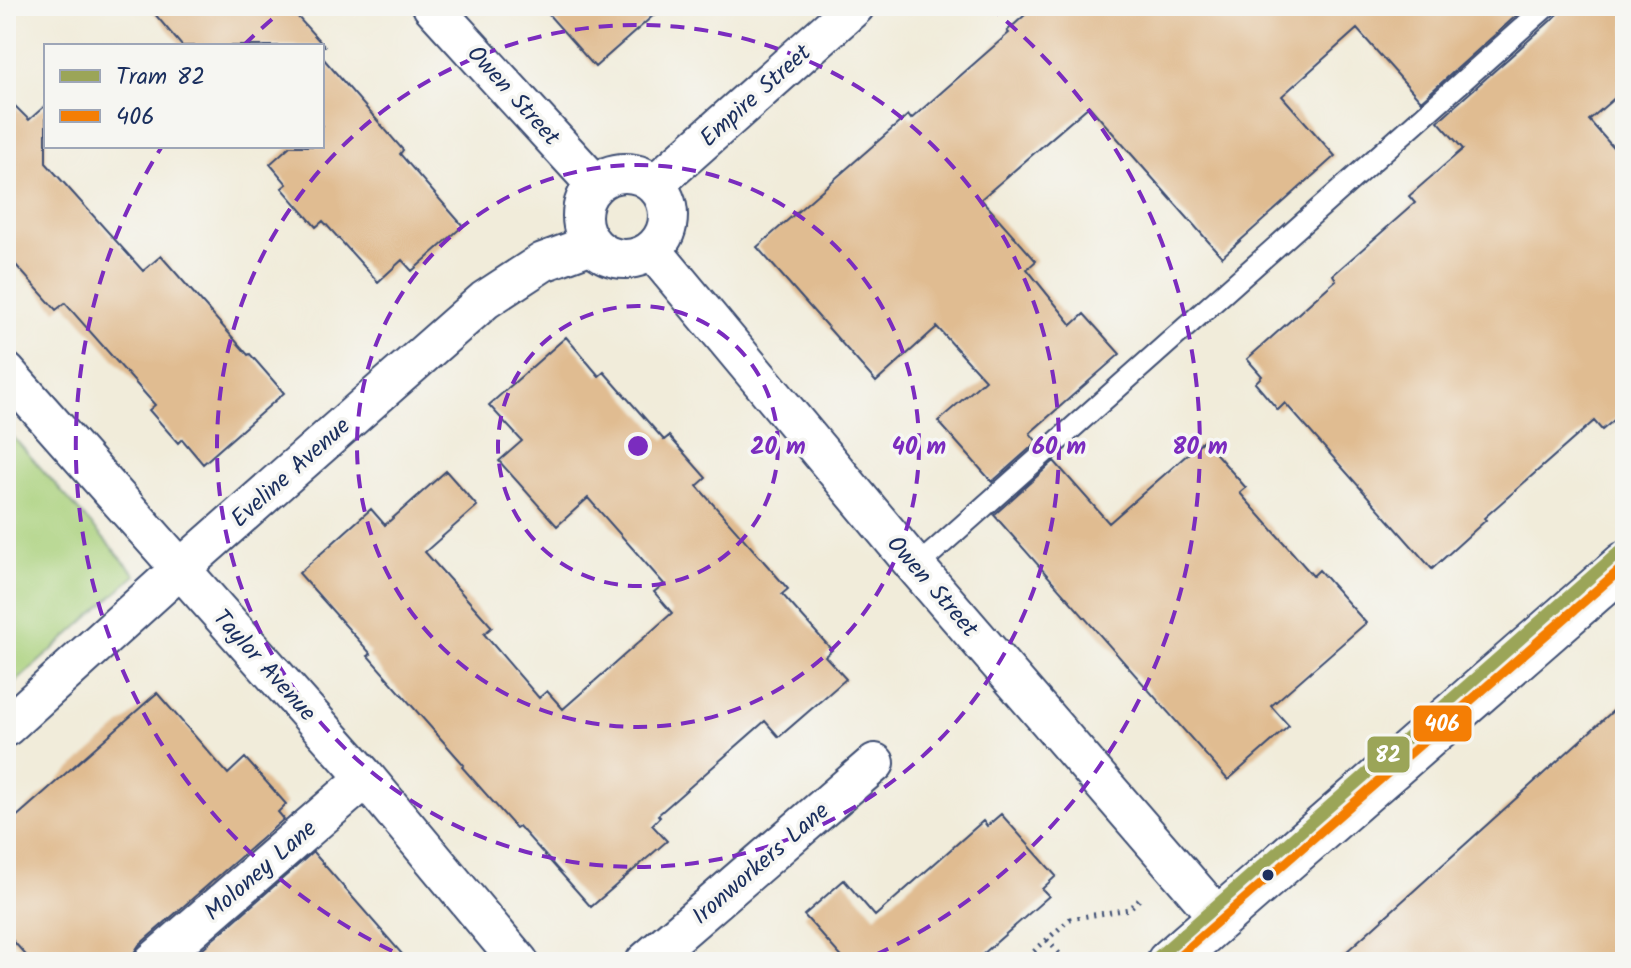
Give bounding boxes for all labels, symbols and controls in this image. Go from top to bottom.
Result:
street label: Empire Street [691,34,821,157]
street label: Owen Street [457,37,570,156]
legend [44,44,324,148]
text: Tram 82 [116,58,205,97]
text: 406 [116,98,155,137]
street label: Eveline Avenue [222,408,360,538]
text: 20 m [750,428,806,467]
text: 40 m [892,428,946,467]
text: 60 m [1032,428,1086,467]
text: 80 m [1172,428,1228,467]
centre of rings [624,432,652,460]
street label: Owen Street [876,527,988,647]
street label: Taylor Avenue [202,601,325,731]
line badge: 406 [1412,704,1473,743]
text: 406 [1424,708,1460,743]
line badge: 82 [1366,735,1411,774]
text: 82 [1375,739,1401,774]
street label: Ironworkers Lane [683,793,839,935]
street label: Moloney Lane [196,811,326,931]
unlabelled marker [1260,867,1276,883]

